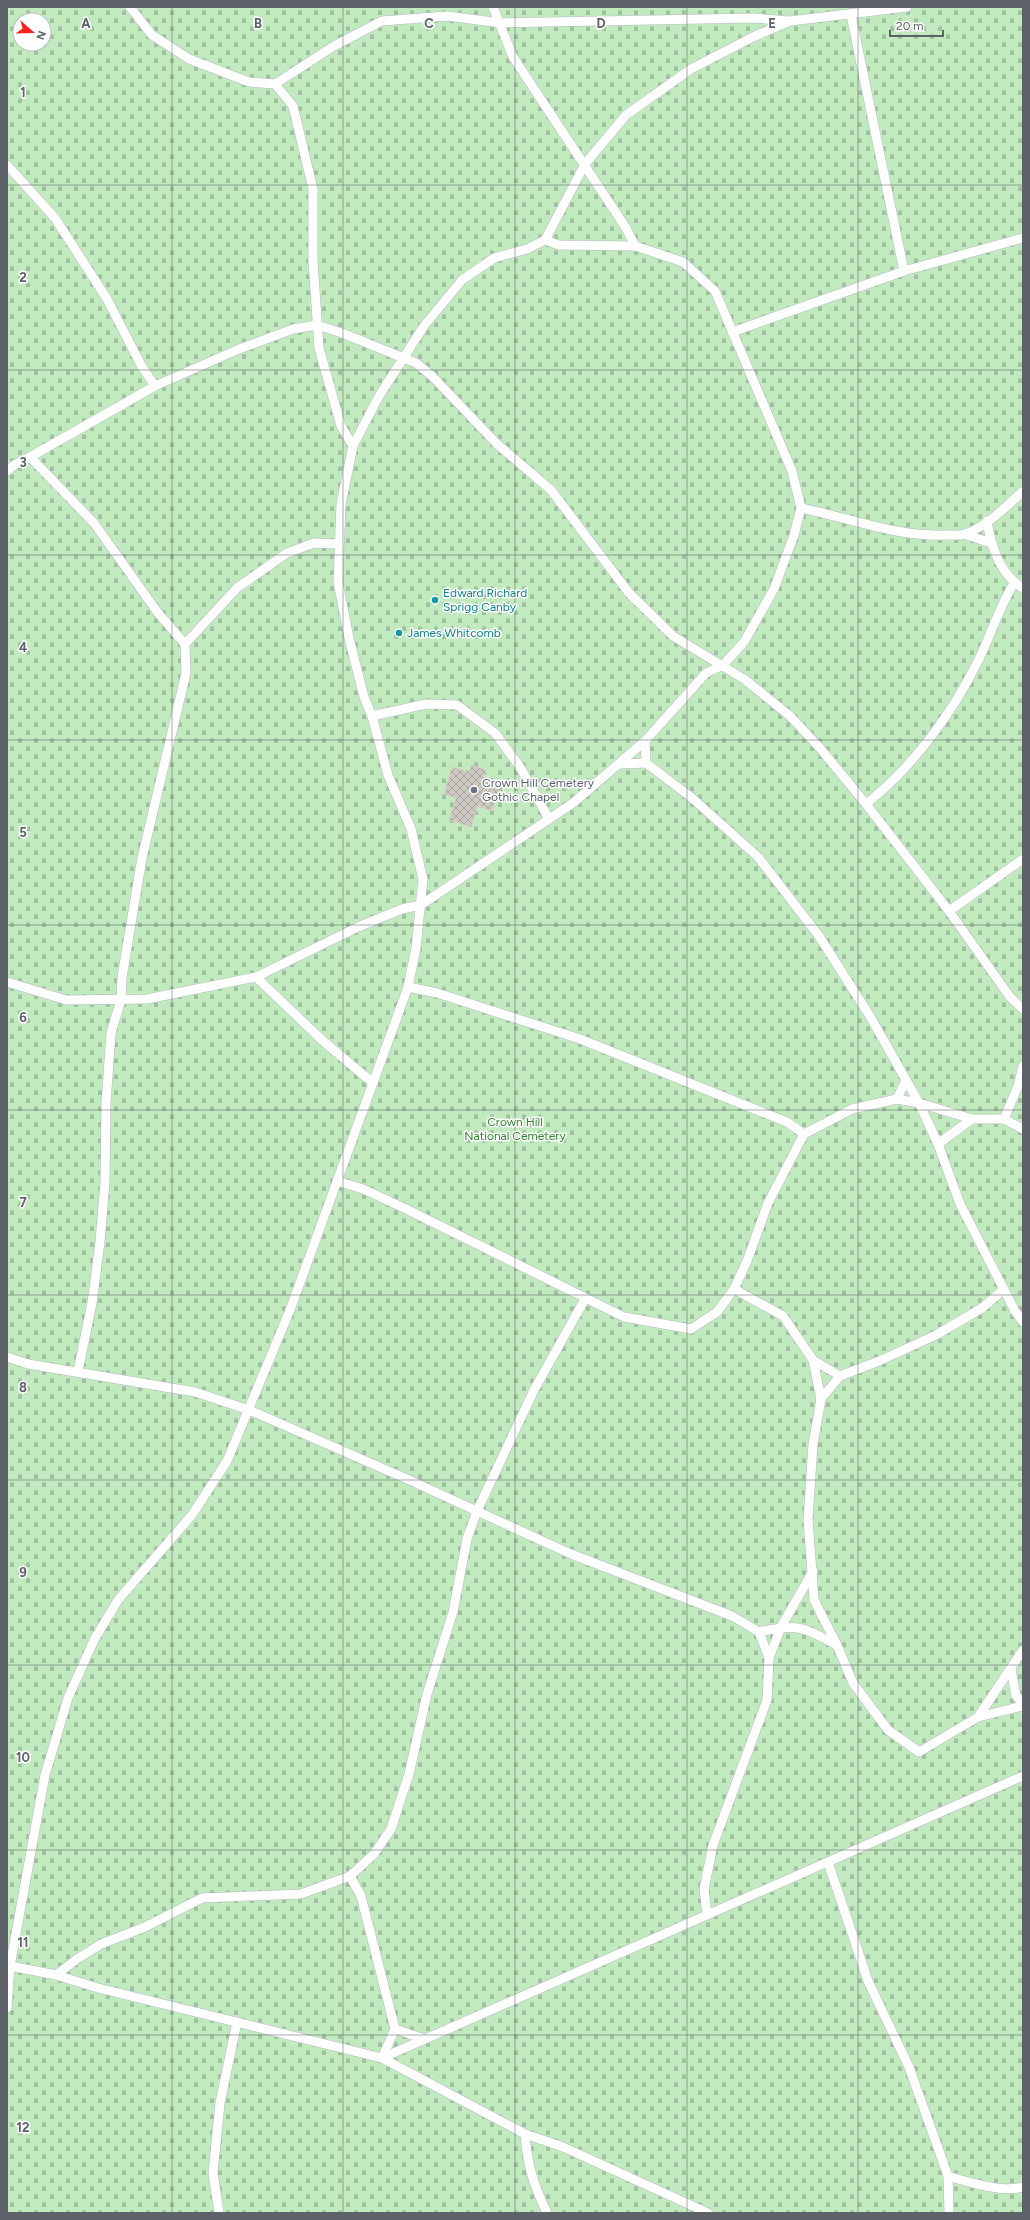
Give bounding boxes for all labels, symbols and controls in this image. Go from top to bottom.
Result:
north arrow [12,12,52,52]
scale bar [890,12,943,38]
text: A [81,16,91,31]
text: B [254,16,262,31]
text: C [424,16,434,31]
text: D [596,16,606,31]
text: E [768,16,776,31]
text: 20 m [896,19,924,33]
text: N [33,29,48,41]
text: 1 [20,85,26,100]
text: 2 [19,270,27,285]
text: 3 [19,455,27,470]
place label: Edward Richard Sprigg Canby [443,586,527,614]
marker: Edward Richard Sprigg Canby [430,595,440,605]
place label: James Whitcomb [407,626,501,640]
marker: James Whitcomb [394,628,404,638]
text: 4 [19,640,27,655]
place label: Crown Hill Cemetery Gothic Chapel [482,776,595,804]
marker: Crown Hill Cemetery Gothic Chapel [469,785,479,795]
text: 5 [19,825,27,840]
text: 6 [19,1010,27,1025]
park label: Crown Hill National Cemetery [464,1115,566,1143]
text: 7 [19,1195,27,1210]
text: 8 [19,1380,27,1395]
text: 9 [19,1565,27,1580]
text: 10 [16,1750,30,1765]
text: 11 [18,1935,28,1950]
text: 12 [16,2120,30,2135]

